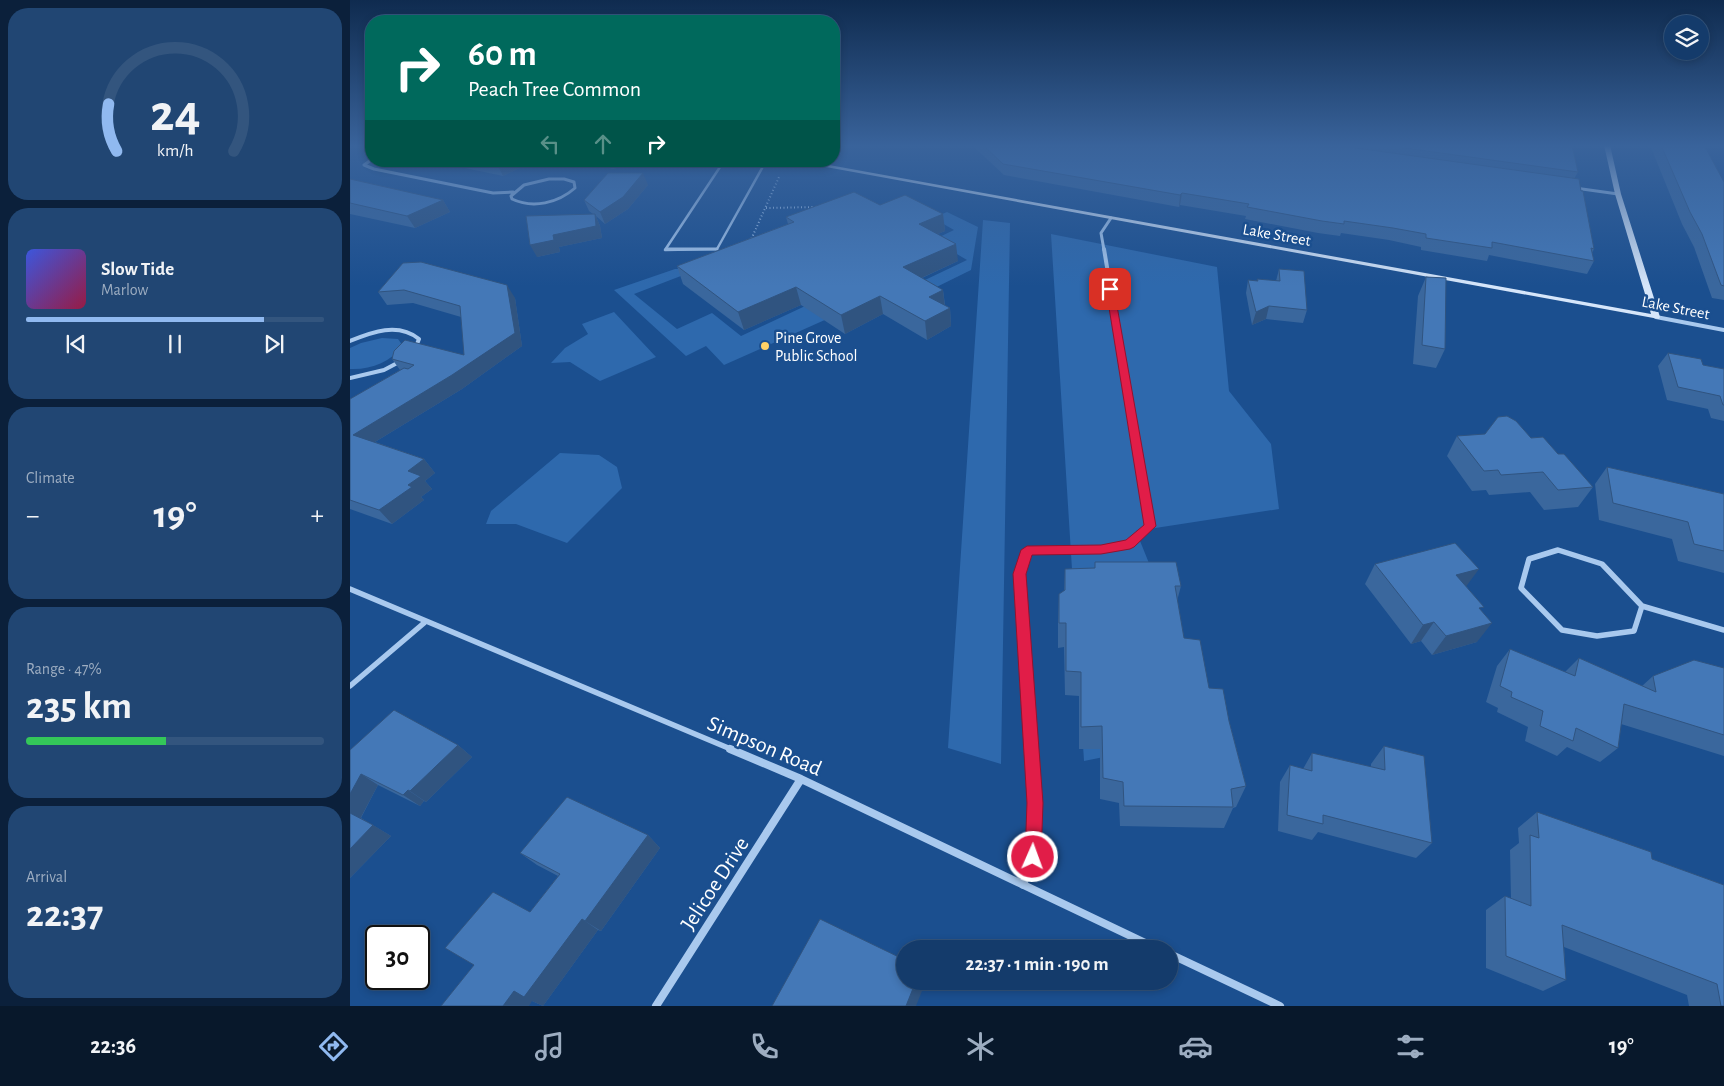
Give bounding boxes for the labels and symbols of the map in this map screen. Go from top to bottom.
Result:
street label: Lake Street [1242,221,1312,249]
pin [1089,268,1131,310]
street label: Lake Street [1641,294,1711,322]
place label: Pine Grove Public School [775,330,857,364]
marker: Pine Grove Public School [759,340,771,352]
street label: Simpson Road [704,712,825,780]
position arrow [1006,830,1058,882]
street label: Jelicoe Drive [677,833,753,934]
speed limit sign: 30 [365,925,430,990]

